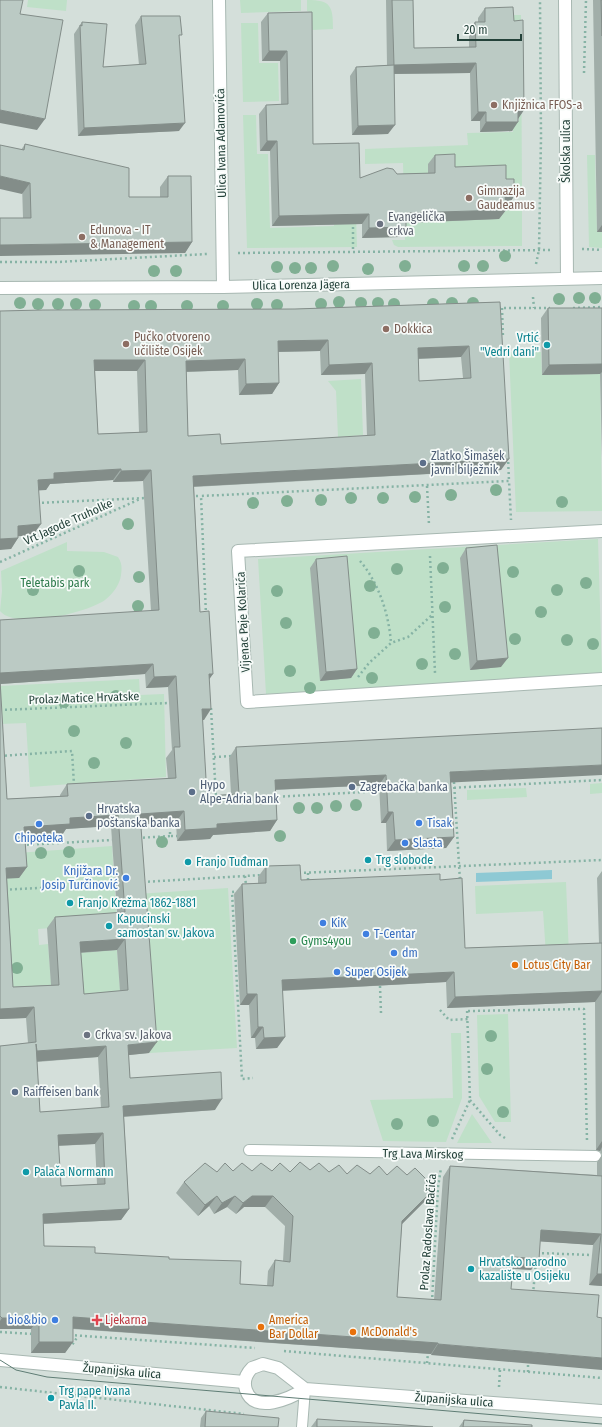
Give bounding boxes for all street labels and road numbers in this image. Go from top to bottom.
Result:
street label: Ulica Ivana Adamovića [213,88,229,198]
street label: Školska ulica [558,119,573,183]
street label: Ulica Lorenza Jägera [252,277,350,293]
street label: Vrt Jagode Truholke [21,496,115,548]
street label: Vijenac Paje Kolarića [233,571,253,673]
street label: Prolaz Matice Hrvatske [28,689,140,707]
street label: Trg Lava Mirskog [383,1146,464,1162]
street label: Prolaz Radoslava Bačića [417,1173,439,1291]
street label: Županijska ulica [82,1360,162,1381]
street label: Županijska ulica [414,1389,494,1410]

